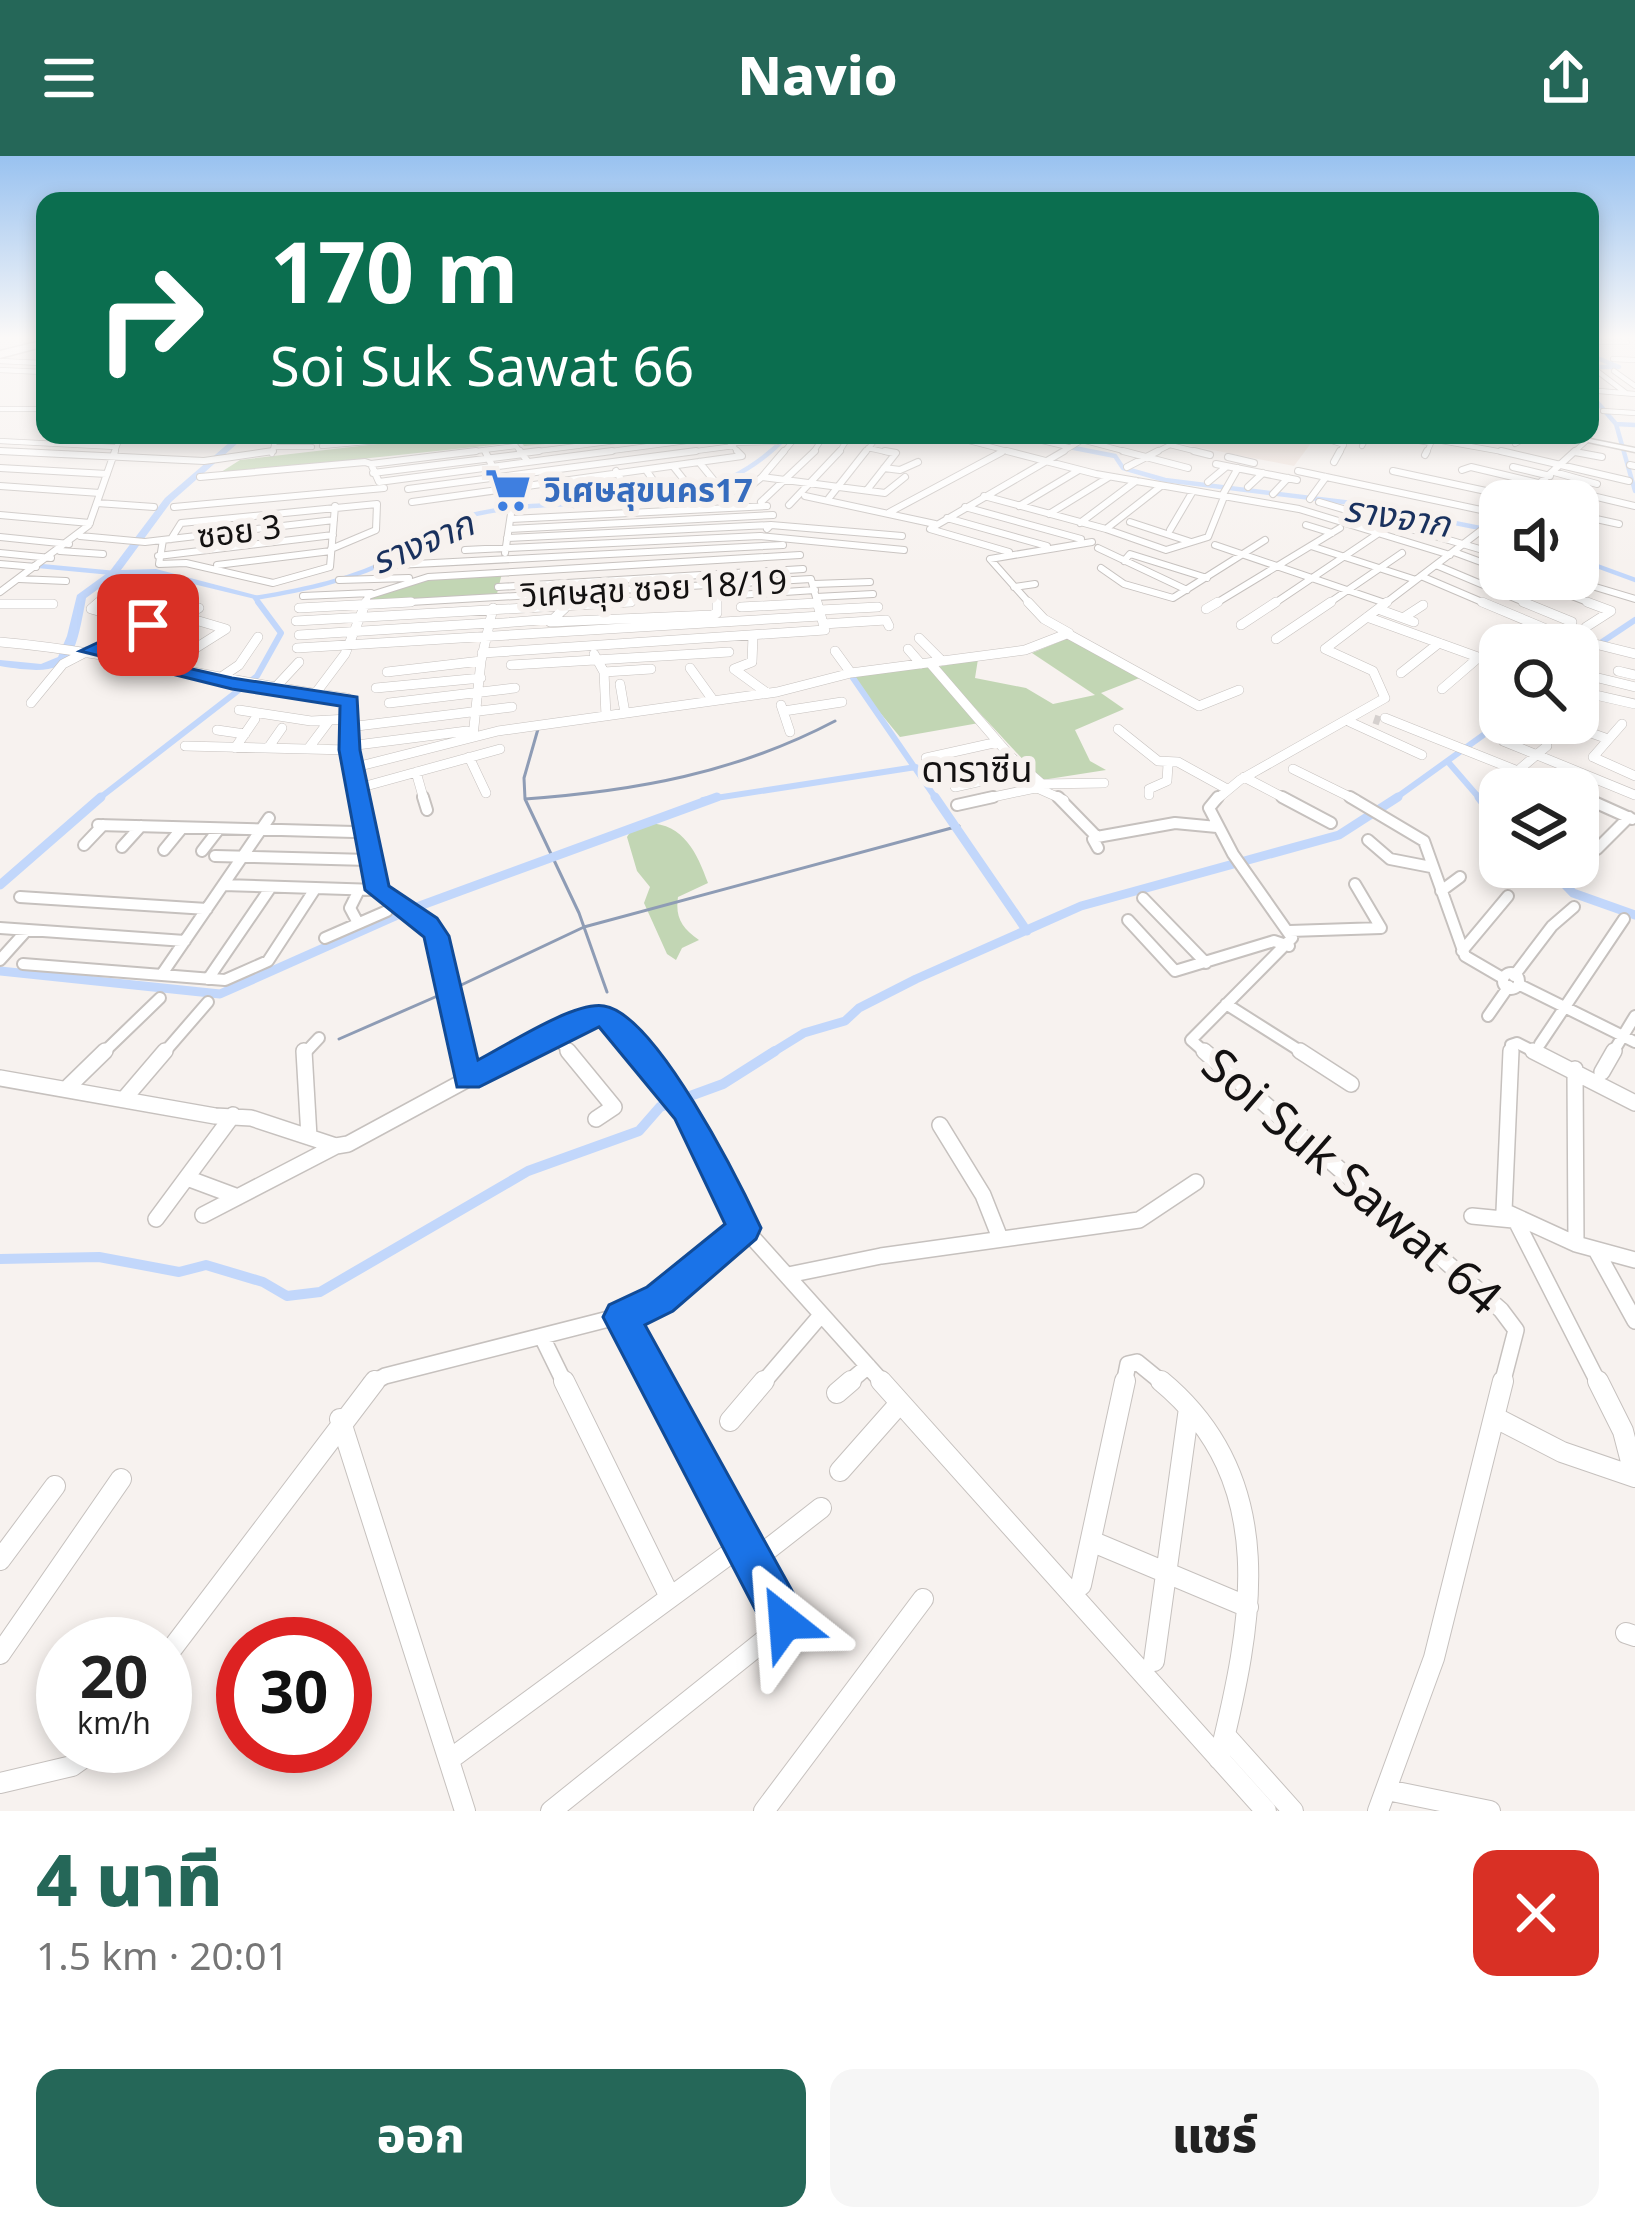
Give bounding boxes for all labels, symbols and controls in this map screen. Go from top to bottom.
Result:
text: Navio [737,38,898,119]
icon: menu [36,45,102,111]
icon: share [1533,45,1599,111]
text: 170 m [270,214,518,341]
icon: right [72,240,228,396]
text: Soi Suk Sawat 66 [270,329,694,410]
supermarket icon: วิเศษสุขนคร17 [483,465,533,515]
place label: วิเศษสุขนคร17 [544,467,753,517]
map controls [1479,480,1599,888]
button: sound [1479,480,1599,600]
water label: รางจาก [1340,483,1455,553]
water label: รางจาก [363,498,484,590]
street label: ซอย 3 [194,503,284,563]
street label: วิเศษสุข ซอย 18/19 [519,558,788,622]
pin [97,574,199,676]
icon: arrive [115,592,181,658]
button: search [1479,624,1599,744]
district label: ดาราซีน [921,744,1033,798]
button: layers [1479,768,1599,888]
street label: Soi Suk Sawat 64 [1184,1032,1517,1334]
position arrow [722,1559,848,1685]
speed limit sign: 30 [216,1617,372,1773]
text: 20 [80,1634,148,1725]
text: km/h [77,1702,151,1748]
text: 4 นาที [36,1830,223,1938]
button: close [1473,1850,1599,1976]
text: 1.5 km · 20:01 [36,1929,289,1988]
button: ออก [36,2069,806,2207]
button: แชร์ [830,2069,1599,2207]

